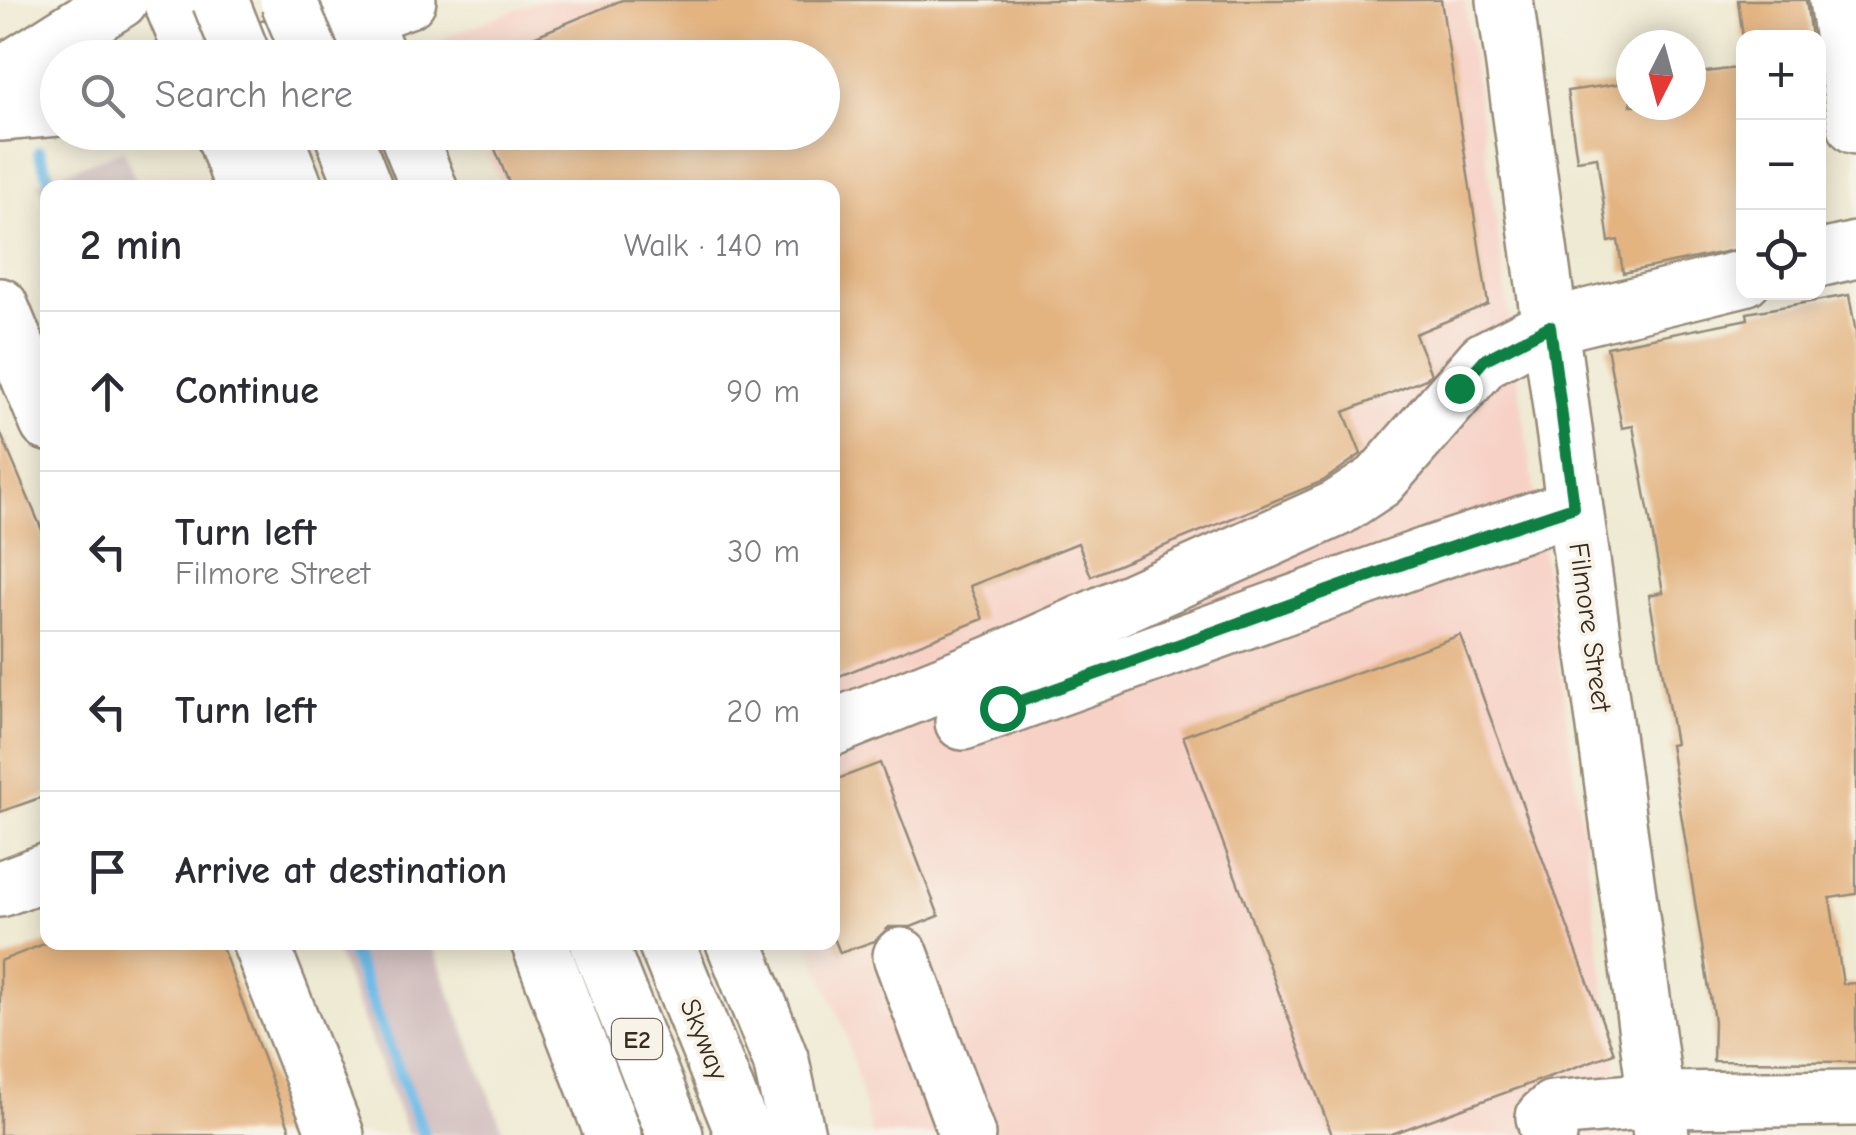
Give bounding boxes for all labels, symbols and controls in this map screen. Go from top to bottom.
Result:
north arrow [1616,30,1706,120]
map controls [1736,30,1826,300]
button: + [1736,30,1826,120]
search box [40,40,840,150]
icon: search [75,68,130,123]
text: Search here [155,73,353,117]
button: − [1736,120,1826,210]
button: locate [1736,210,1826,300]
text: 2 min [80,221,182,270]
text: Walk · 140 m [624,227,800,264]
icon: ahead [80,364,135,419]
route end [1437,366,1483,412]
text: Continue [175,369,319,413]
text: 90 m [726,373,800,410]
text: Turn left [175,511,316,555]
icon: left [80,524,135,579]
text: 30 m [727,533,800,570]
street label: Filmore Street [1562,540,1618,715]
text: Filmore Street [175,555,370,592]
icon: left [80,684,135,739]
route start [980,686,1026,732]
text: Turn left [175,689,316,733]
text: 20 m [727,693,800,730]
icon: arrive [80,844,135,899]
text: Arrive at destination [175,849,507,893]
street label: Skyway [673,994,735,1085]
road number: E2 [612,1019,662,1059]

